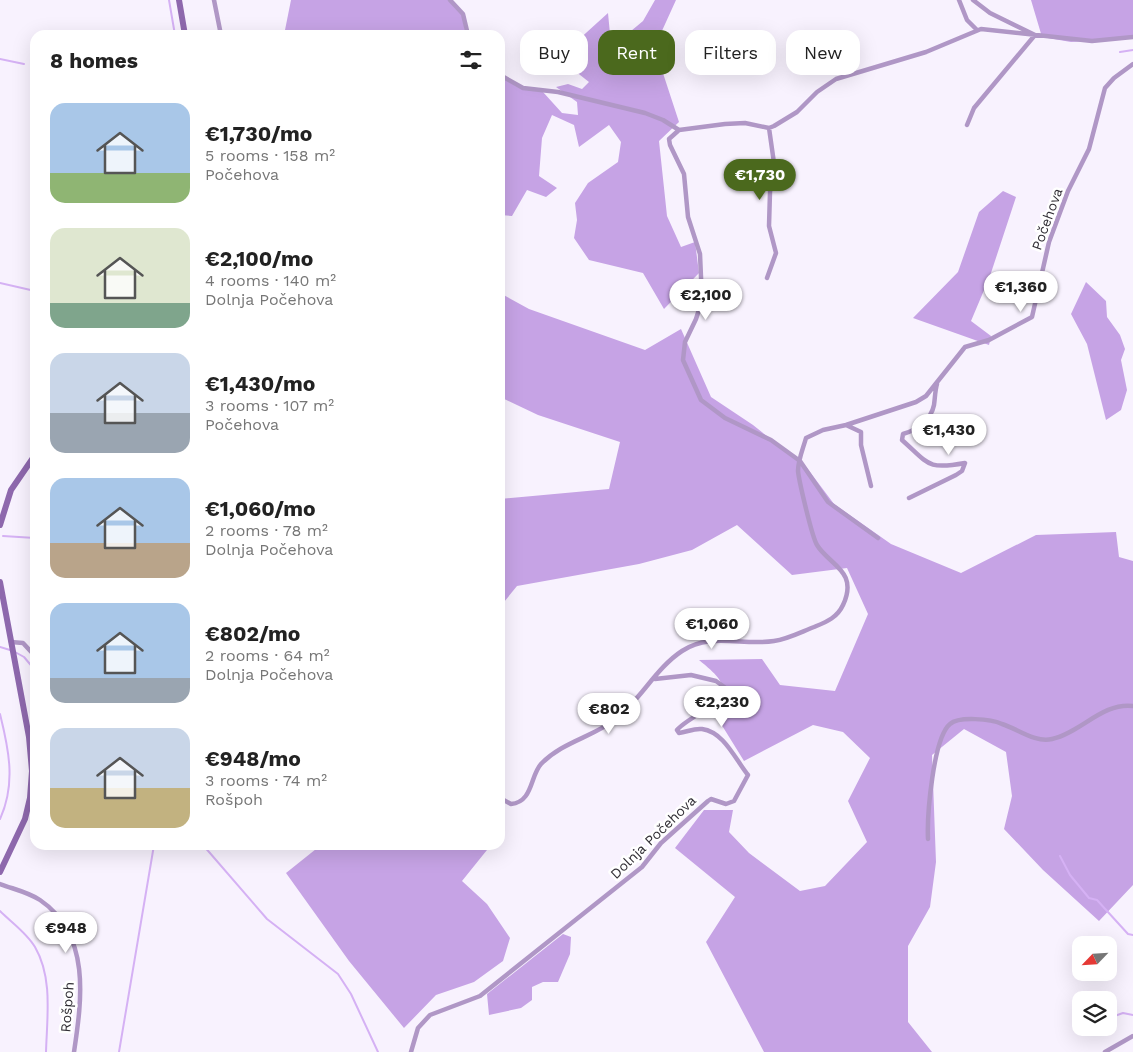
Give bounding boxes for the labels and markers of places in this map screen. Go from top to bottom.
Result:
pin: €1,730 [719,158,801,201]
pin: €1,360 [980,270,1062,313]
pin: €2,100 [665,278,747,321]
pin: €1,430 [908,414,990,456]
pin: €1,060 [671,608,753,650]
pin: €2,230 [681,686,763,728]
pin: €802 [579,692,639,735]
pin: €948 [36,912,96,954]

